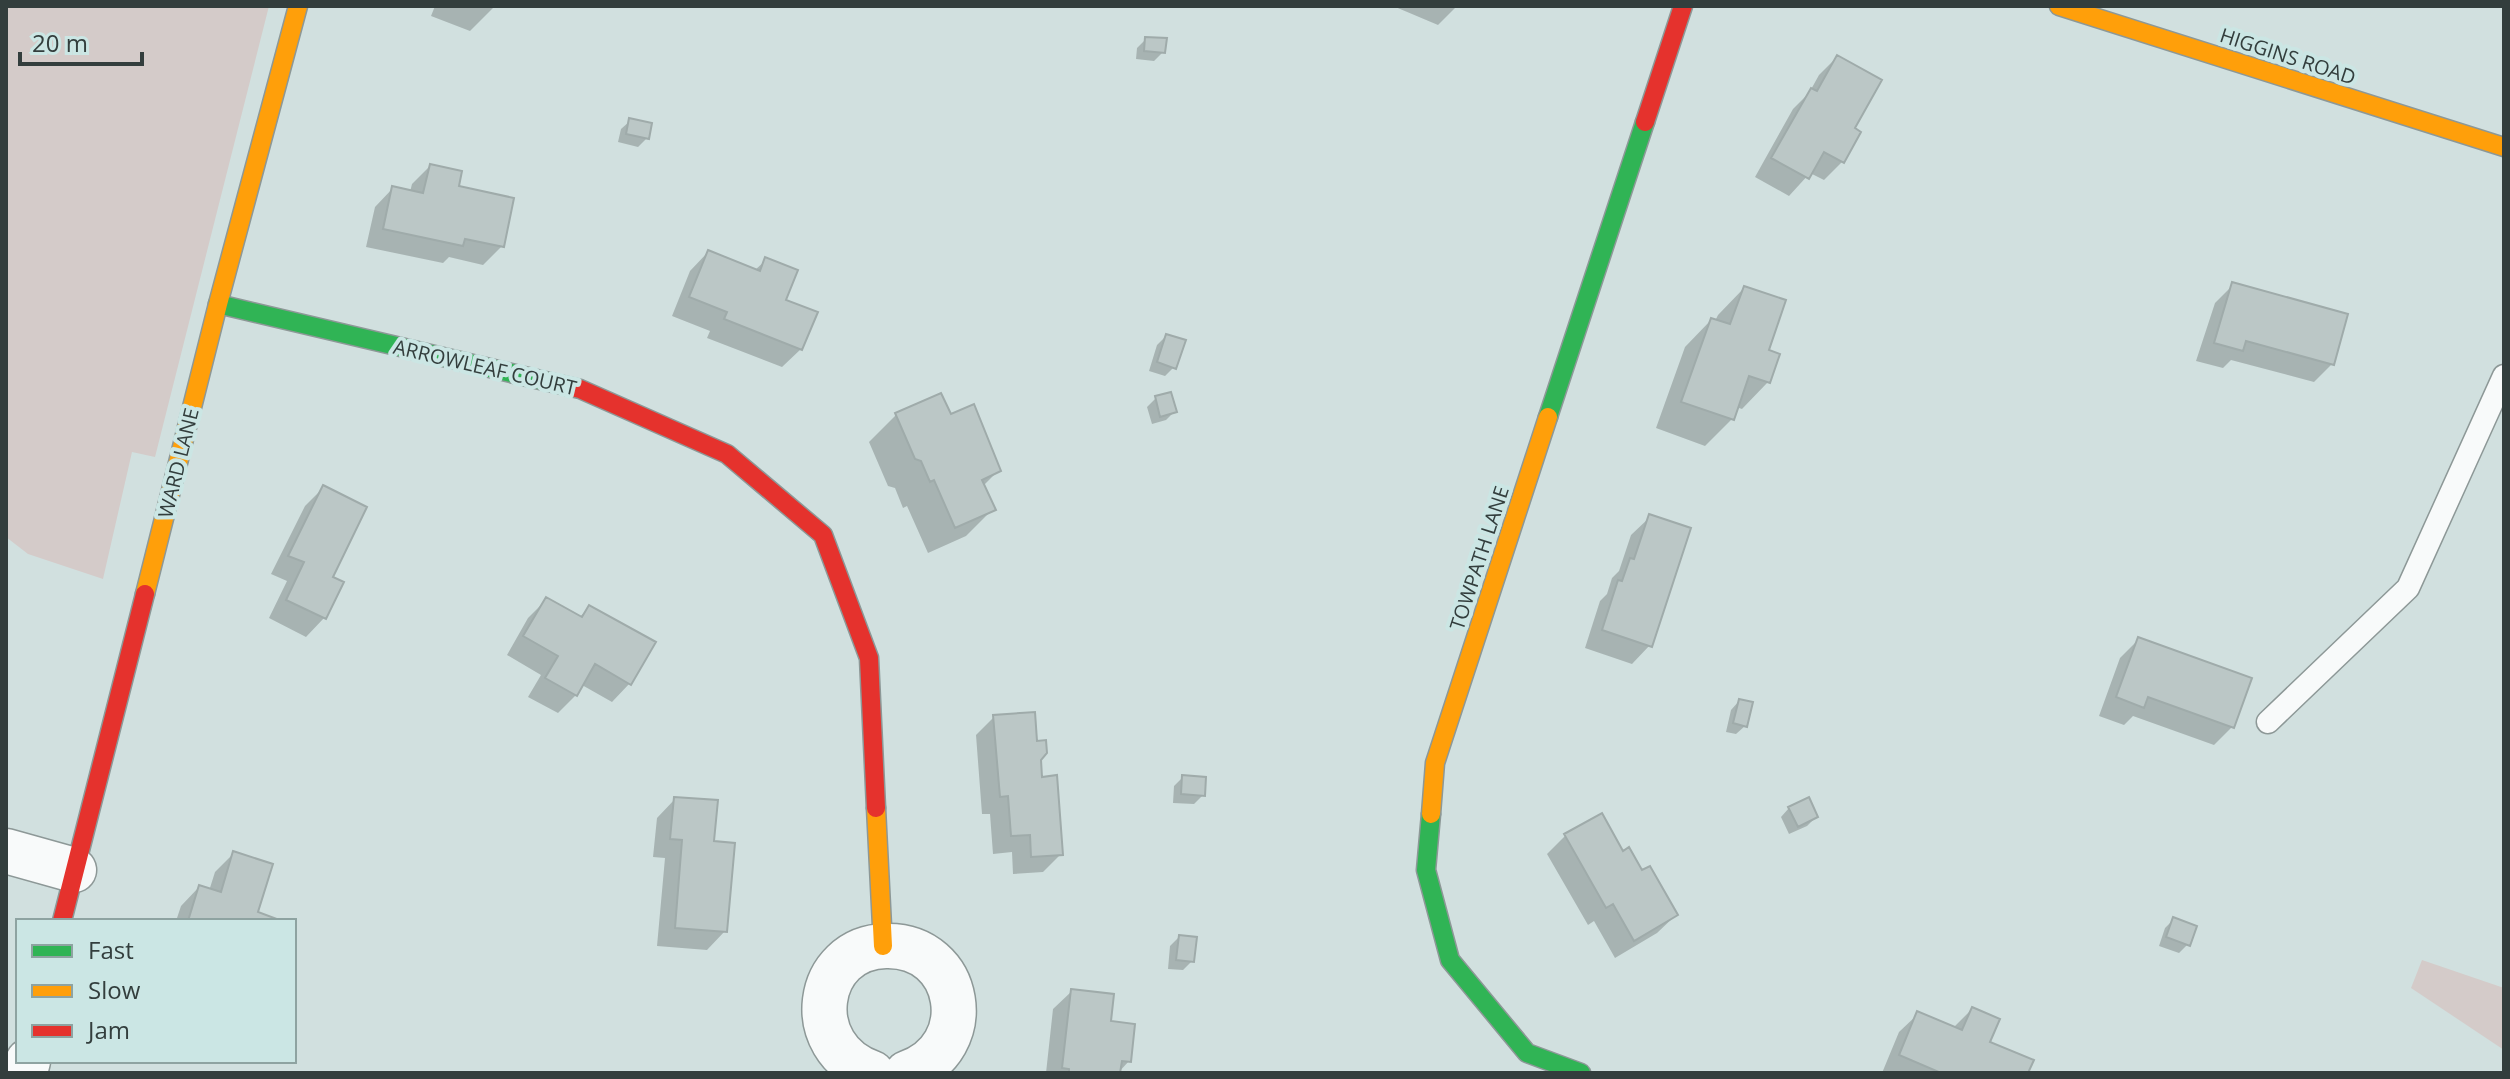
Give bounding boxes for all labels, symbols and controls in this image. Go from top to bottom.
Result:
scale bar [20,16,142,66]
street label: HIGGINS ROAD [2217,21,2359,91]
text: 20 m [32,26,88,59]
street label: ARROWLEAF COURT [391,333,579,401]
street label: WARD LANE [151,405,205,521]
street label: TOWPATH LANE [1443,483,1515,633]
legend [16,919,296,1063]
text: Fast [88,933,134,966]
text: Slow [88,973,141,1006]
text: Jam [86,1013,130,1046]

